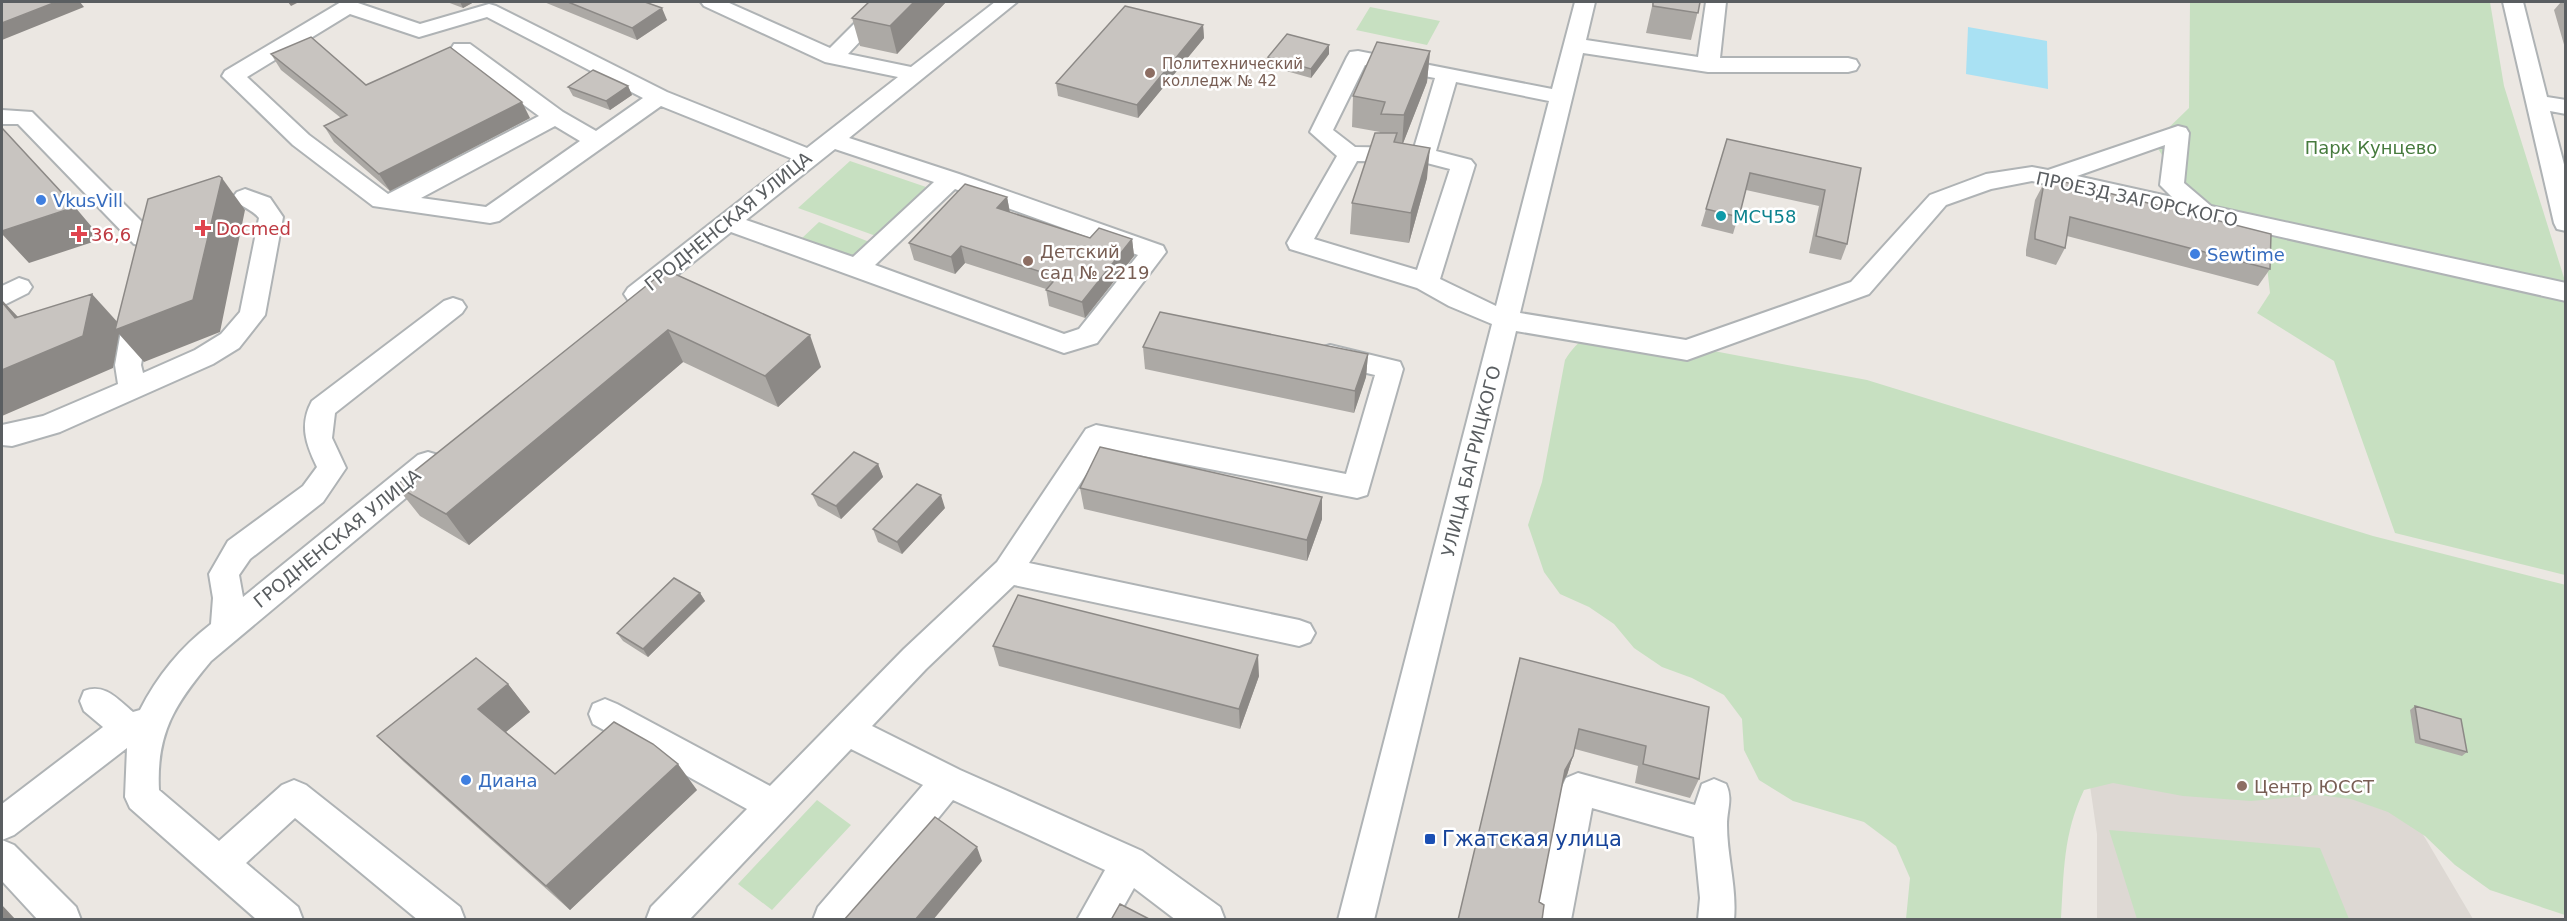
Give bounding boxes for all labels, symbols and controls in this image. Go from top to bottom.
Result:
place label: Политехнический колледж № 42 [1162,55,1303,90]
marker: Политехнический колледж № 42 [1143,66,1157,80]
park label: Парк Кунцево [2305,137,2437,158]
street label: ГРОДНЕНСКАЯ УЛИЦА [640,147,816,295]
street label: ПРОЕЗД ЗАГОРСКОГО [2034,167,2240,231]
place label: VkusVill [53,190,123,211]
marker: VkusVill [34,193,48,207]
place label: МСЧ58 [1733,206,1796,227]
marker: МСЧ58 [1714,209,1728,223]
place label: Docmed [216,218,291,239]
marker: Docmed [194,219,212,237]
place label: 36,6 [91,224,131,245]
marker: 36,6 [72,227,86,241]
place label: Детский сад № 2219 [1040,241,1149,283]
place label: Sewtime [2207,244,2285,265]
marker: Sewtime [2188,247,2202,261]
marker: Детский сад № 2219 [1021,254,1035,268]
street label: УЛИЦА БАГРИЦКОГО [1437,363,1505,559]
street label: ГРОДНЕНСКАЯ УЛИЦА [249,464,425,612]
place label: Диана [478,770,538,791]
marker: Диана [459,773,473,787]
place label: Центр ЮССТ [2254,776,2375,797]
marker: Центр ЮССТ [2235,779,2249,793]
place label: Гжатская улица [1442,827,1622,851]
marker: Гжатская улица [1423,832,1437,846]

